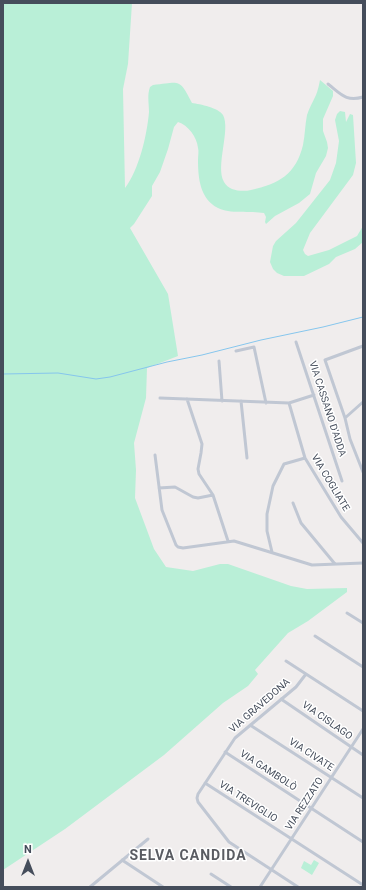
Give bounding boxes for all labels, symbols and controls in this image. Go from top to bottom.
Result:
street label: VIA CASSANO D'ADDA [306,360,348,458]
street label: VIA COGLIATE [308,452,352,514]
street label: VIA GRAVEDONA [227,676,293,736]
street label: VIA CISLAGO [299,699,355,743]
street label: VIA CIVATE [286,736,336,774]
street label: VIA GAMBOLÒ [237,748,299,794]
street label: VIA REZZATO [283,775,327,833]
street label: VIA TREVIGLIO [217,779,279,825]
north arrow [8,842,48,882]
text: N [24,843,32,856]
district label: SELVA CANDIDA [129,848,247,864]

